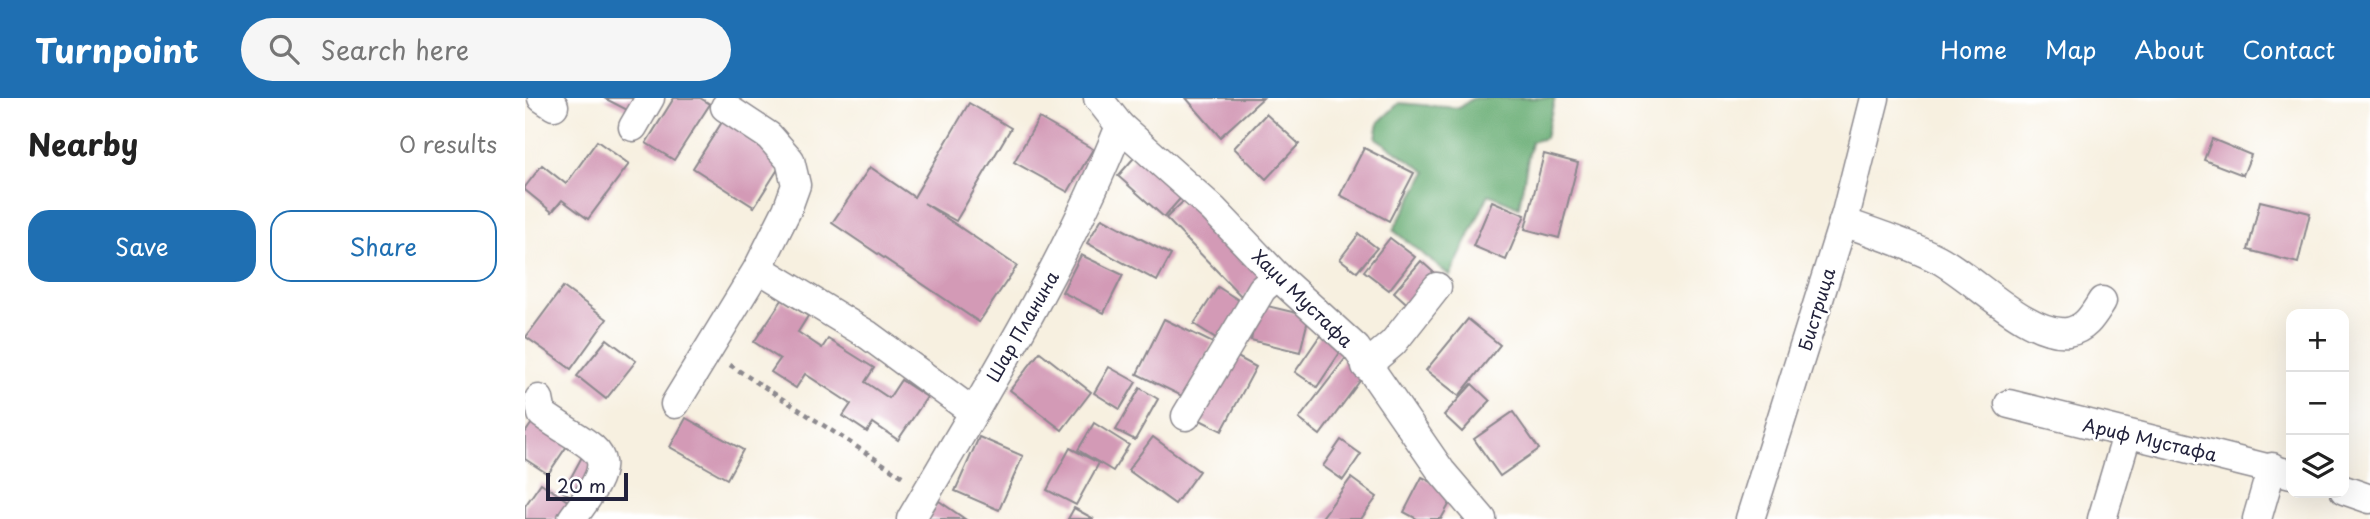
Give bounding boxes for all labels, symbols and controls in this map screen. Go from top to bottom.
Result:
search box [241,18,731,81]
text: Turnpoint [35,24,199,74]
icon: search [265,30,303,68]
text: Search here [321,30,469,69]
text: Home [1940,31,2007,67]
text: Map [2045,31,2096,67]
text: About [2134,31,2204,67]
text: Contact [2242,31,2335,67]
text: Nearby [28,121,138,166]
text: 0 results [399,126,497,161]
button: Save [28,210,256,282]
button: Share [270,210,497,282]
street label: Хаџи Мустафа [1247,243,1360,354]
street label: Бистрица [1791,264,1842,354]
street label: Шар Планина [979,265,1065,387]
map controls [2286,309,2349,498]
button: + [2286,309,2349,372]
button: − [2286,372,2349,435]
street label: Ариф Мустафа [2080,410,2220,468]
button: layers [2286,435,2349,498]
scale bar [546,470,628,502]
text: 20 m [557,471,606,499]

